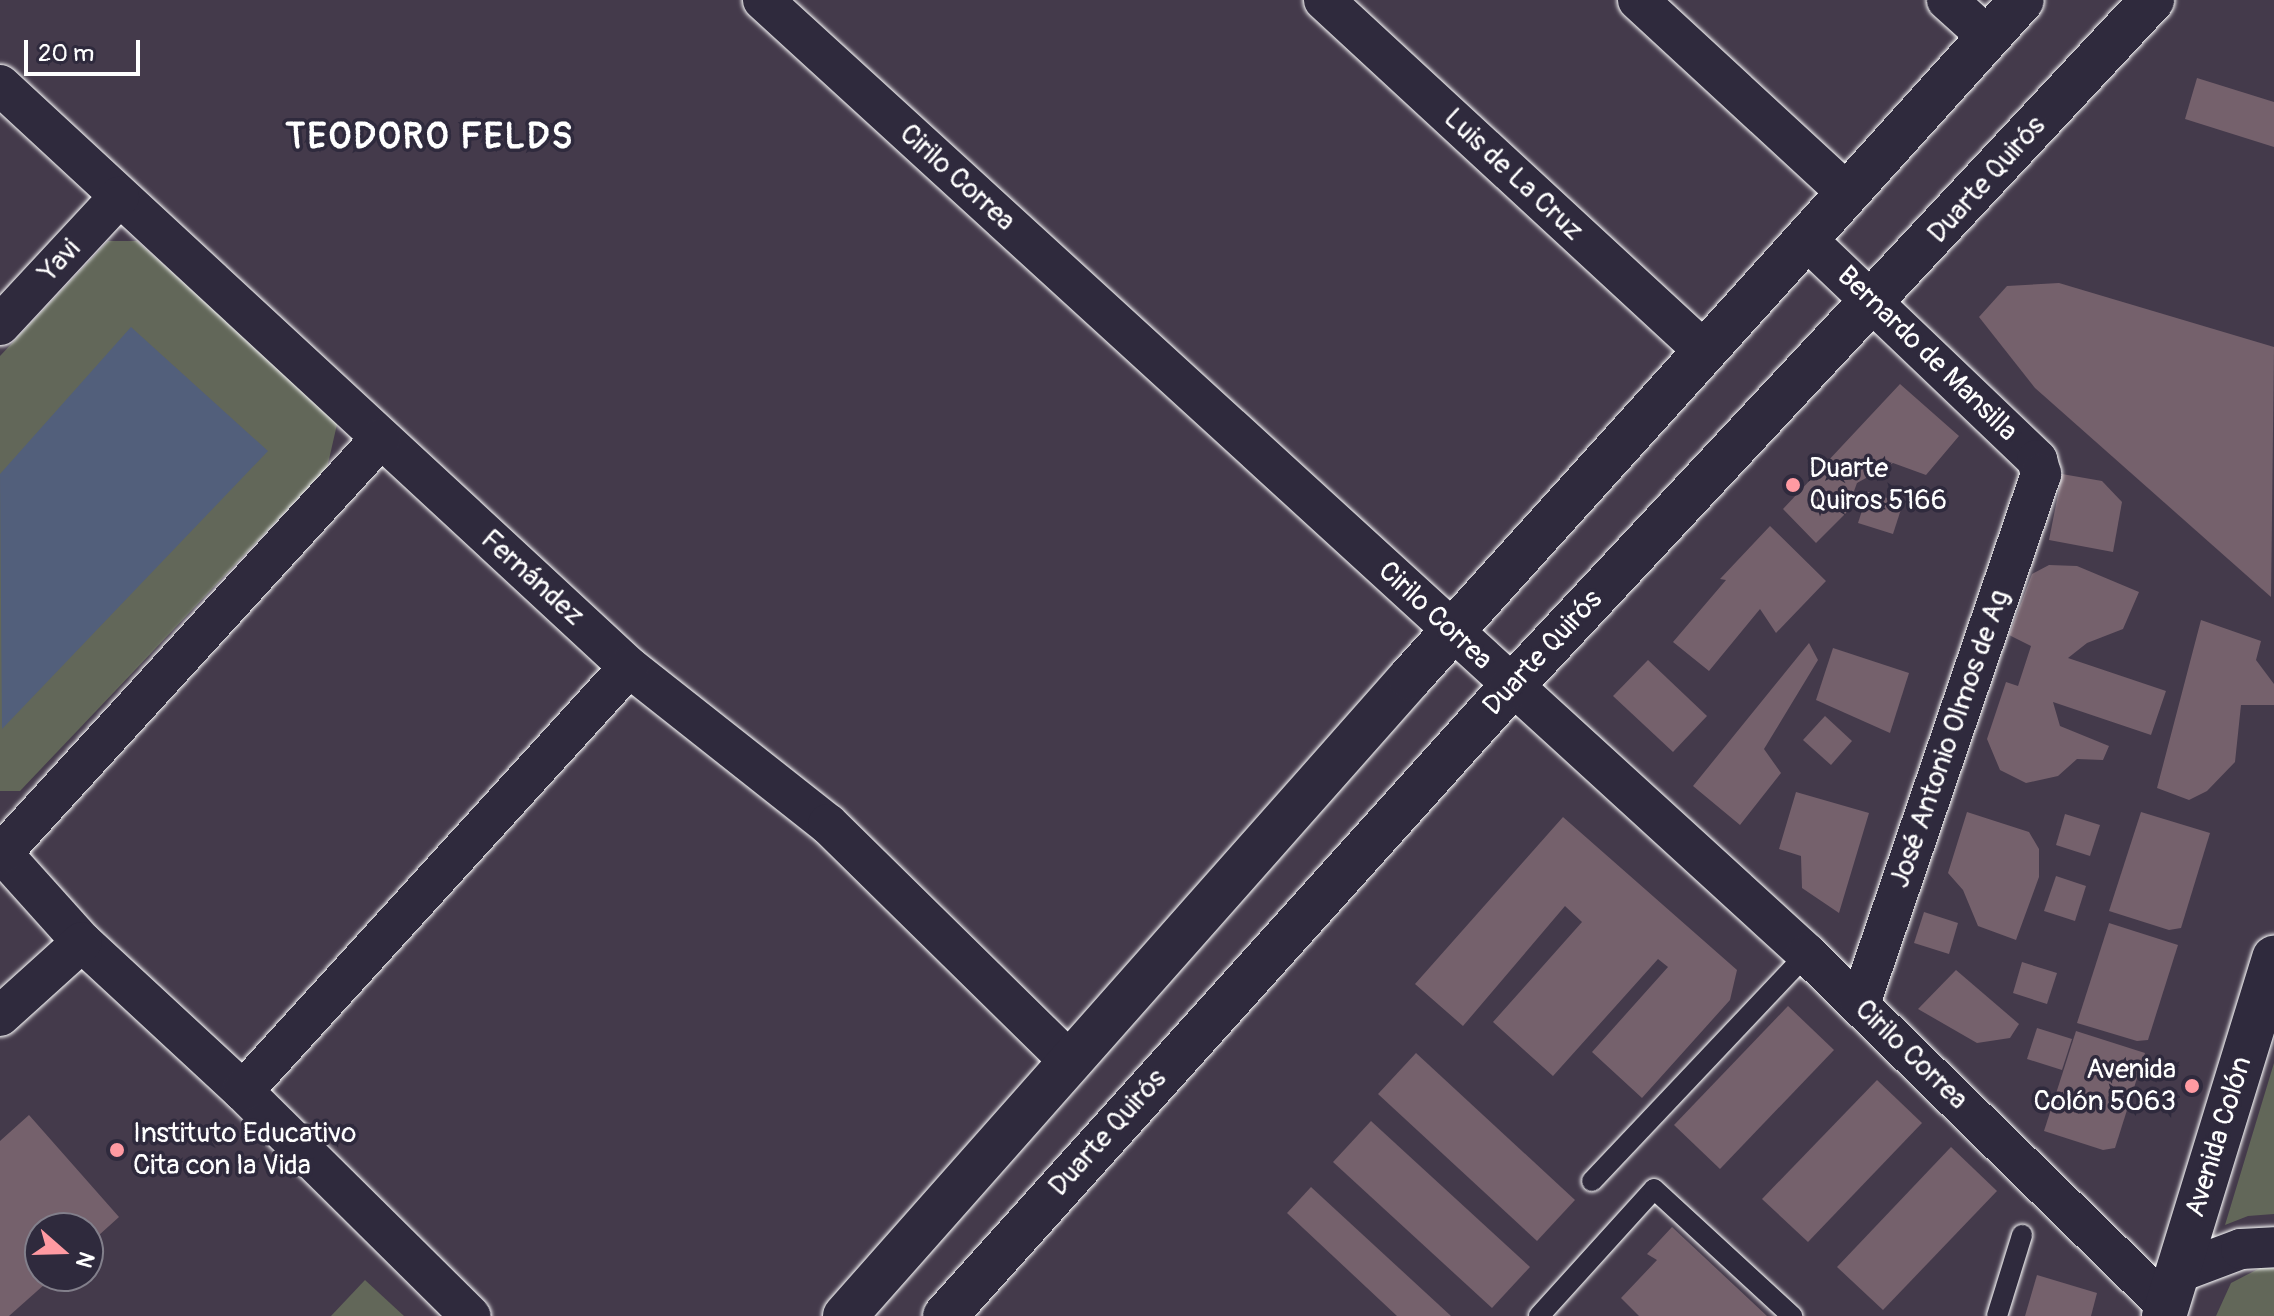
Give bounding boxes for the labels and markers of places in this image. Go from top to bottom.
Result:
place label: Duarte Quiros 5166 [1809,452,1947,518]
marker: Duarte Quiros 5166 [1784,476,1802,494]
place label: Avenida Colón 5063 [2034,1053,2176,1119]
marker: Avenida Colón 5063 [2183,1077,2201,1095]
place label: Instituto Educativo Cita con la Vida [133,1117,356,1183]
marker: Instituto Educativo Cita con la Vida [108,1141,126,1159]

